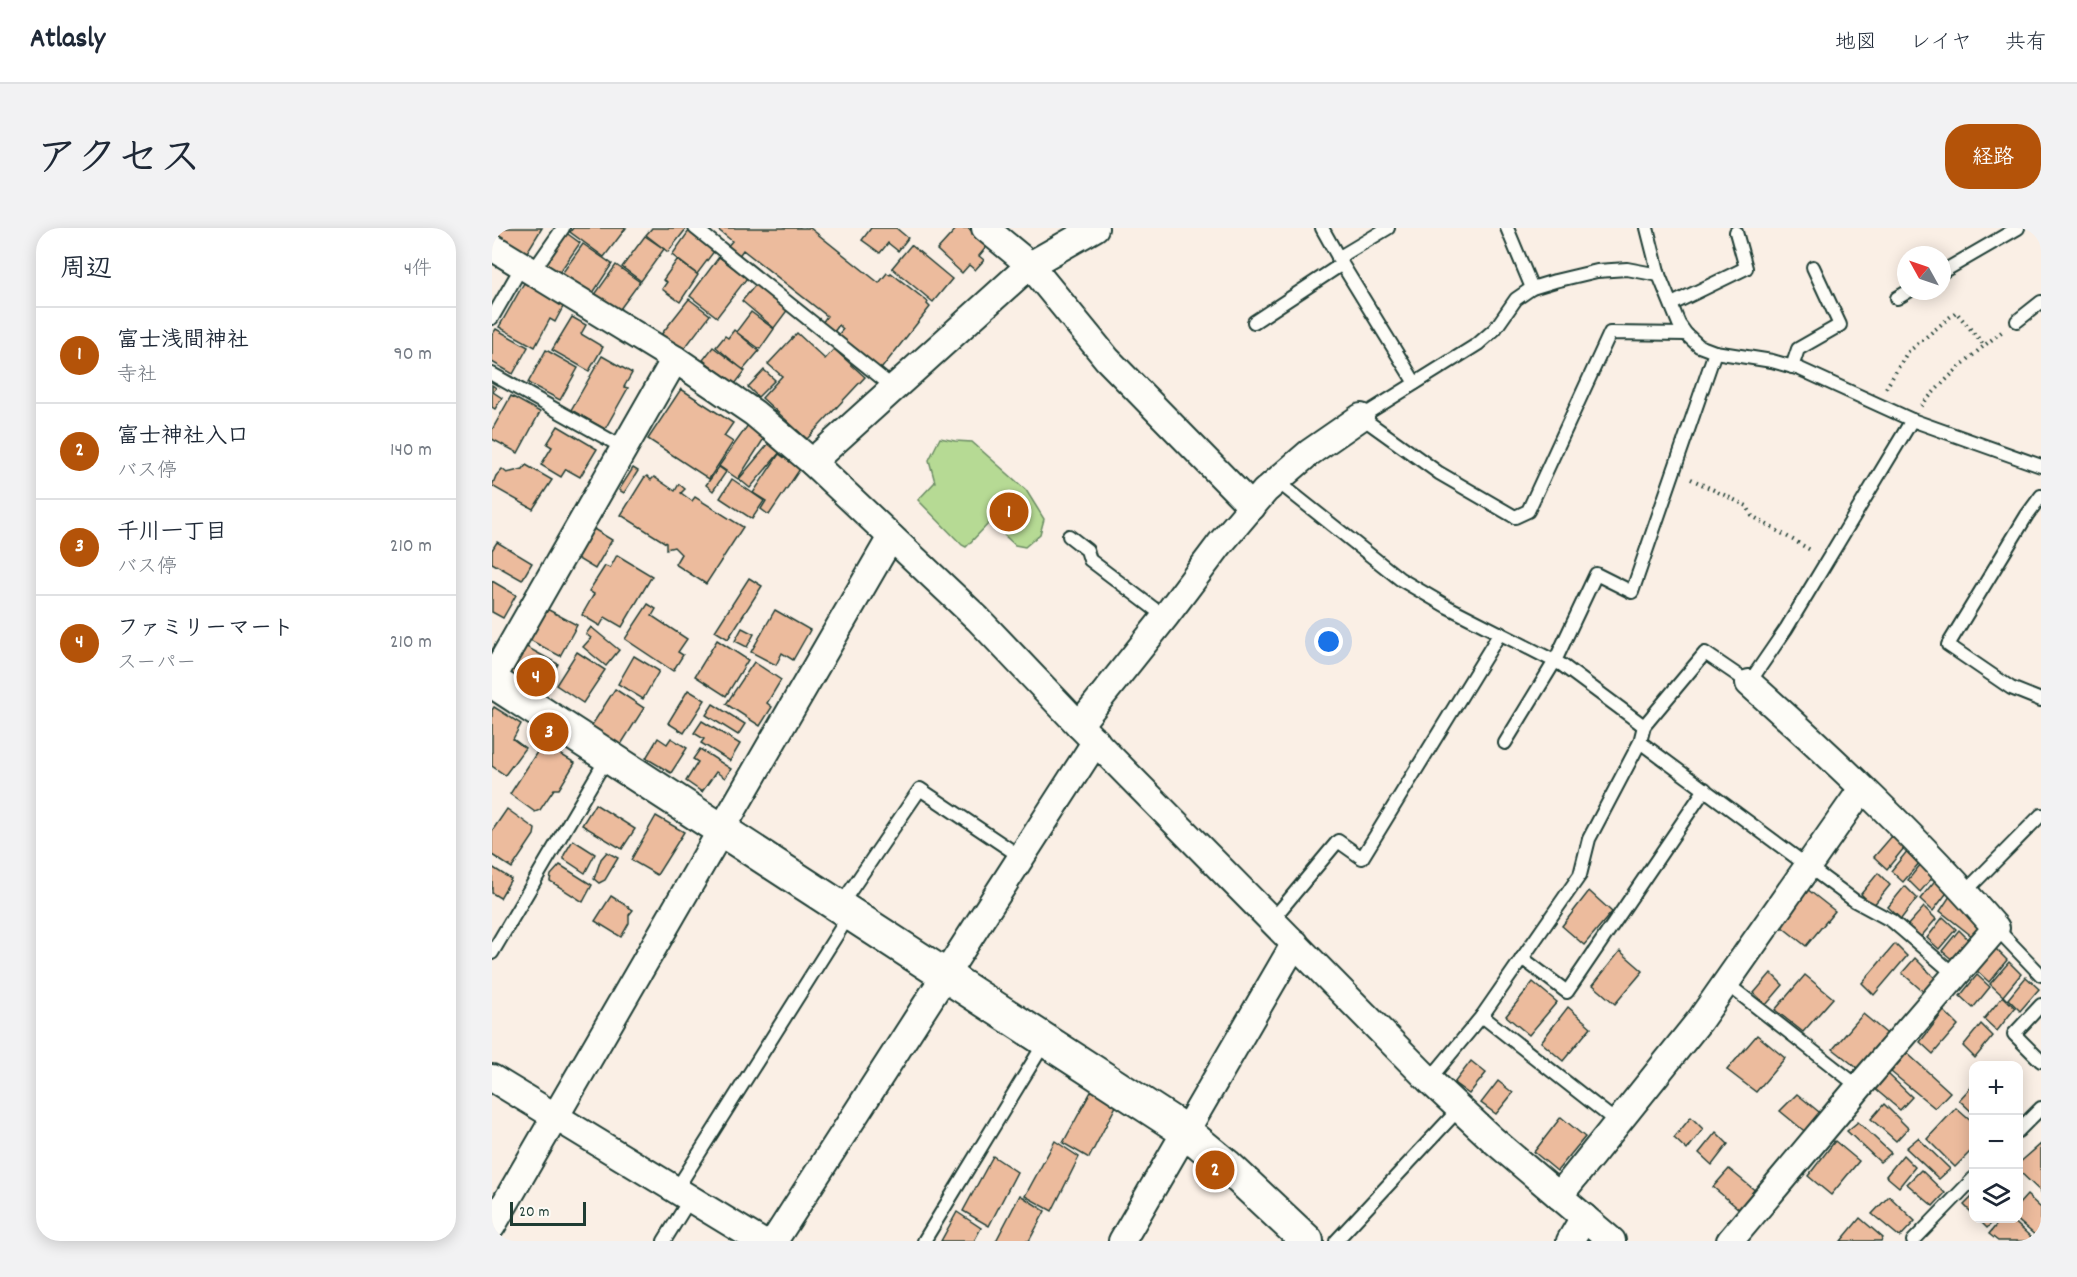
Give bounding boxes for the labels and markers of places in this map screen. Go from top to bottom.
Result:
pin: 1 [990,490,1028,534]
pin: 4 [516,654,555,700]
pin: 3 [530,710,568,754]
pin: 2 [1196,1148,1234,1192]

